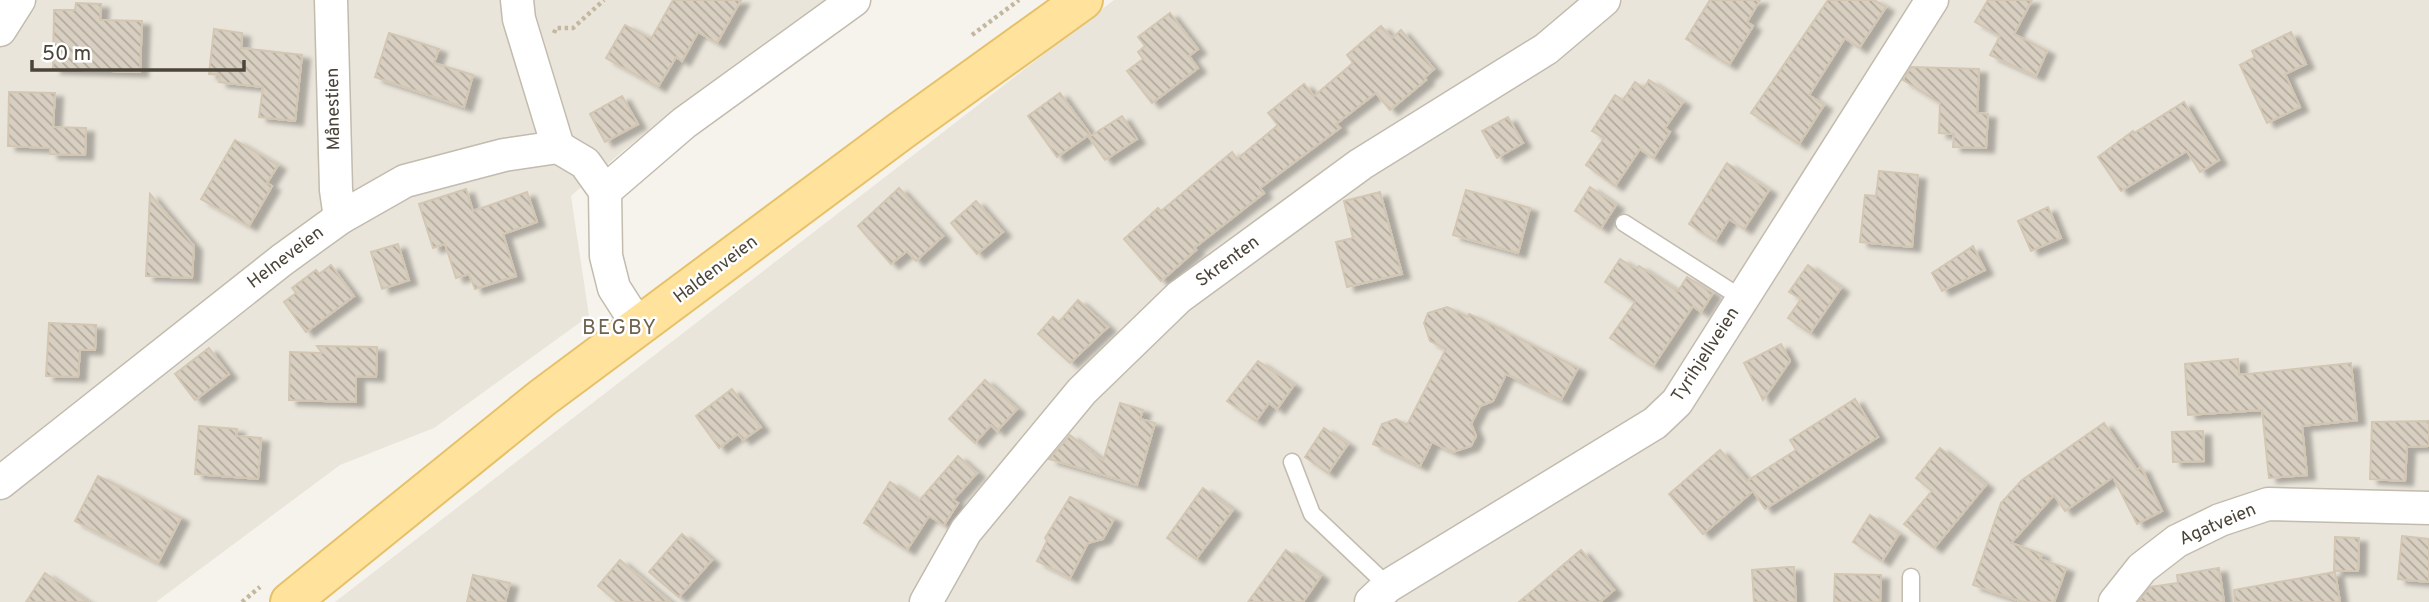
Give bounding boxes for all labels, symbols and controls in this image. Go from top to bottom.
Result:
scale bar [32,28,243,72]
text: 50 m [42,41,91,68]
street label: Månestien [322,68,346,150]
street label: Helneveien [243,222,329,294]
street label: Haldenveien [669,231,763,309]
street label: Skrenten [1192,231,1264,293]
street label: Tyrihjellveien [1667,303,1745,407]
district label: BEGBY [582,315,658,342]
street label: Agatveien [2176,499,2260,551]

